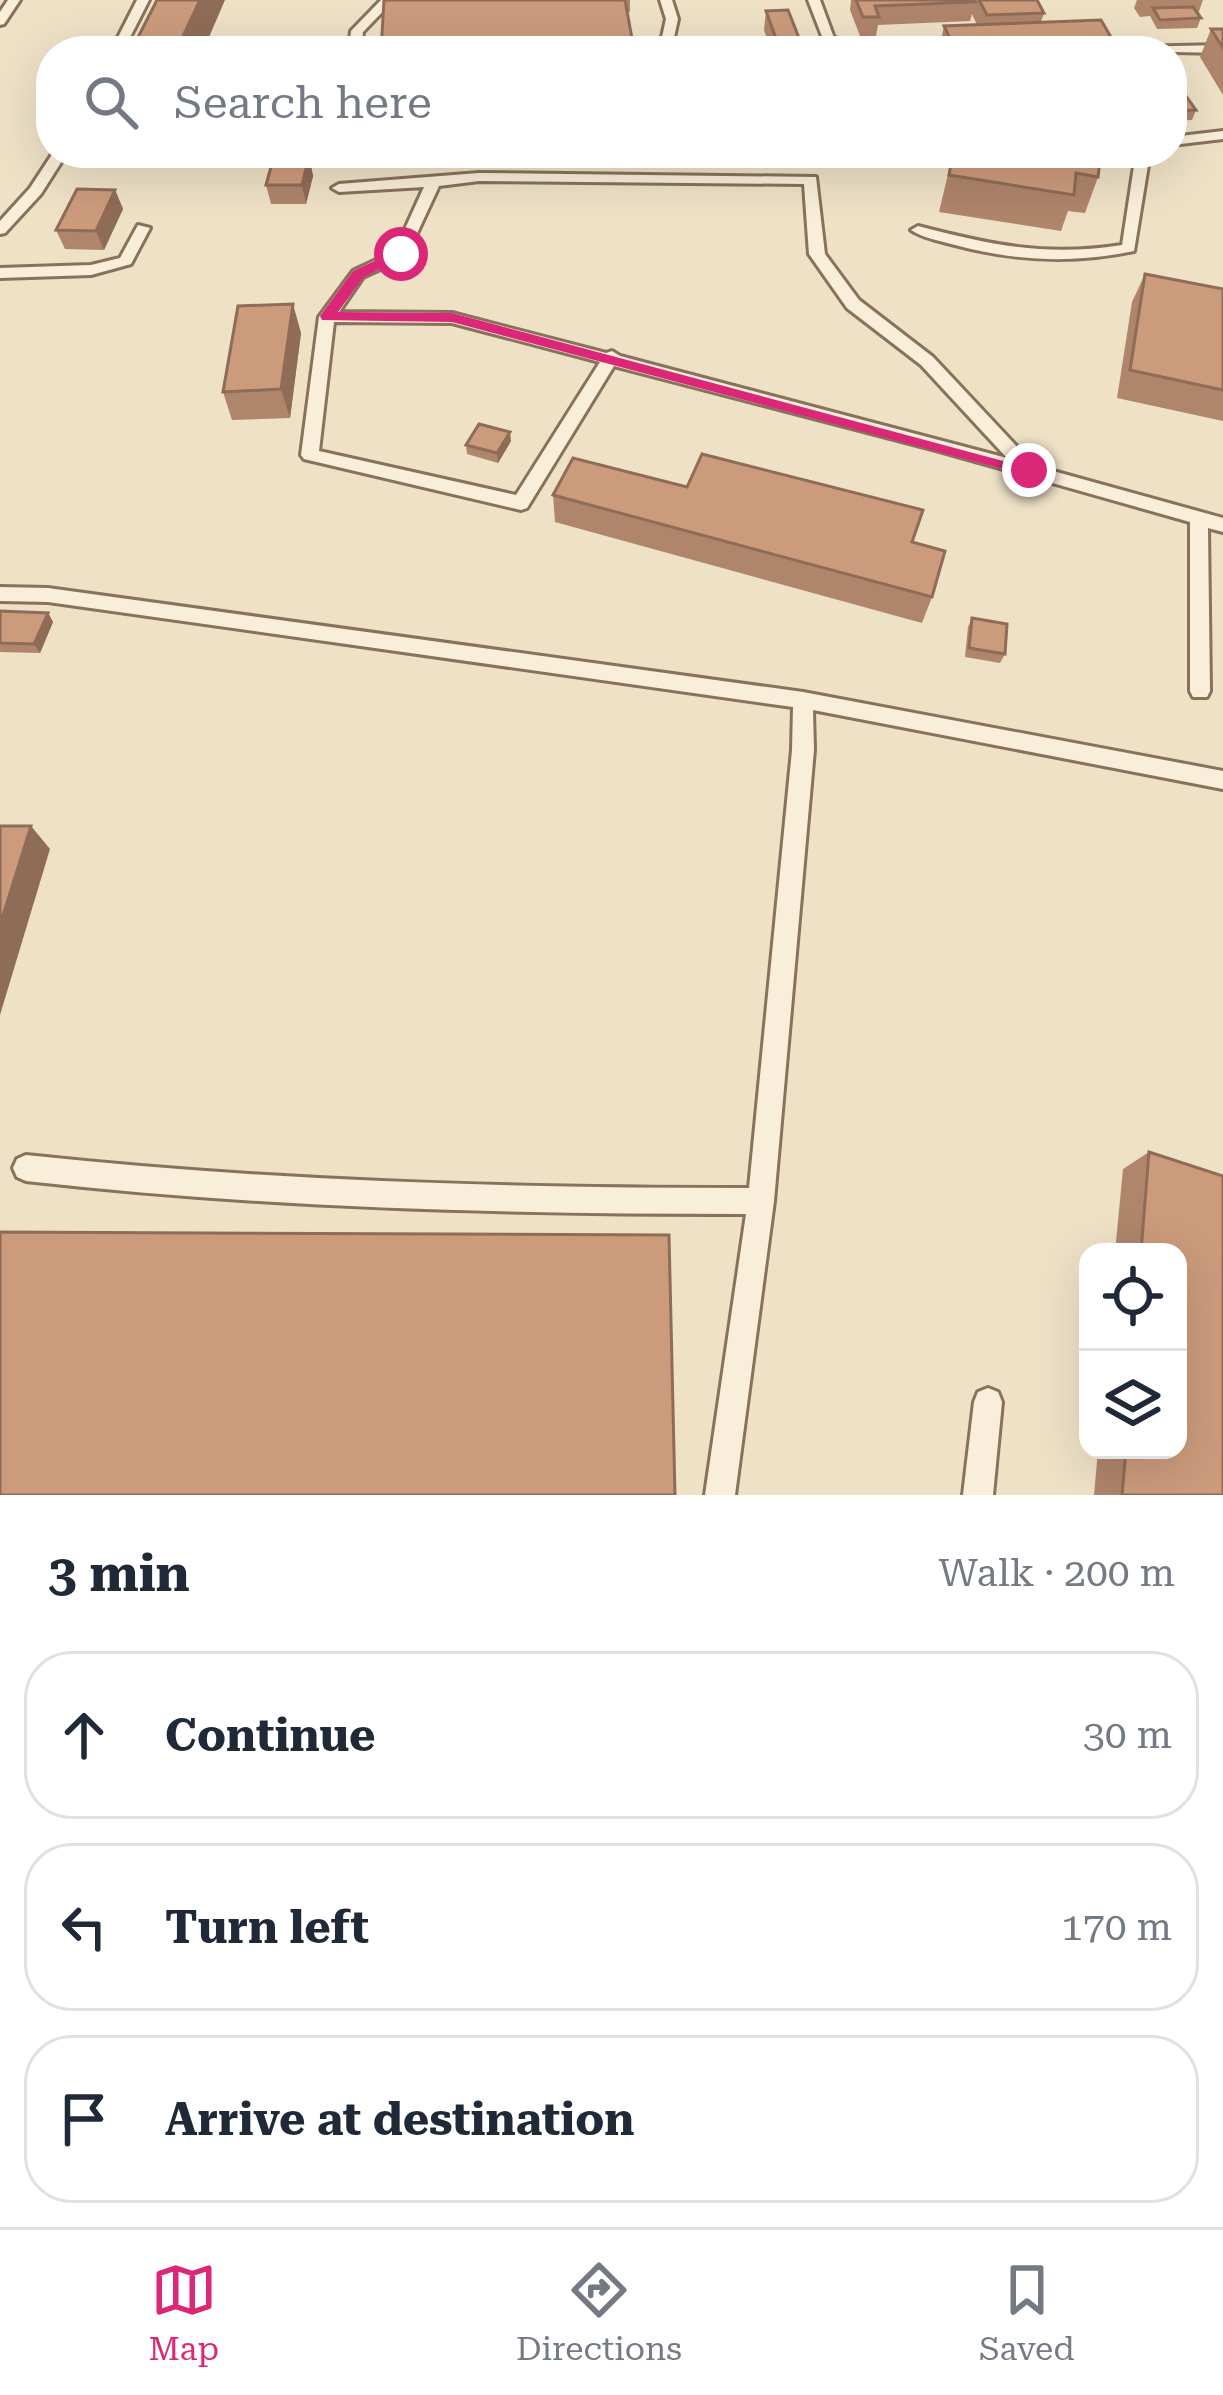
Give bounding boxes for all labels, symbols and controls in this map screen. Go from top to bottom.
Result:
search box [36,36,1187,168]
icon: search [78,69,144,135]
text: Search here [174,76,432,129]
route start [374,227,428,281]
route end [1002,443,1056,497]
map controls [1079,1243,1187,1459]
button: locate [1079,1243,1187,1351]
button: layers [1079,1351,1187,1459]
text: 3 min [48,1544,190,1603]
text: Walk · 200 m [939,1550,1175,1596]
icon: ahead [51,1702,117,1768]
text: Continue [165,1709,376,1762]
text: 30 m [1083,1712,1172,1758]
icon: left [51,1894,117,1960]
text: Turn left [165,1901,369,1954]
text: 170 m [1061,1904,1172,1950]
icon: arrive [51,2086,117,2152]
text: Arrive at destination [165,2093,634,2146]
tab: Map [148,2257,219,2368]
tab: Directions [516,2257,682,2368]
tab: Saved [979,2257,1075,2368]

